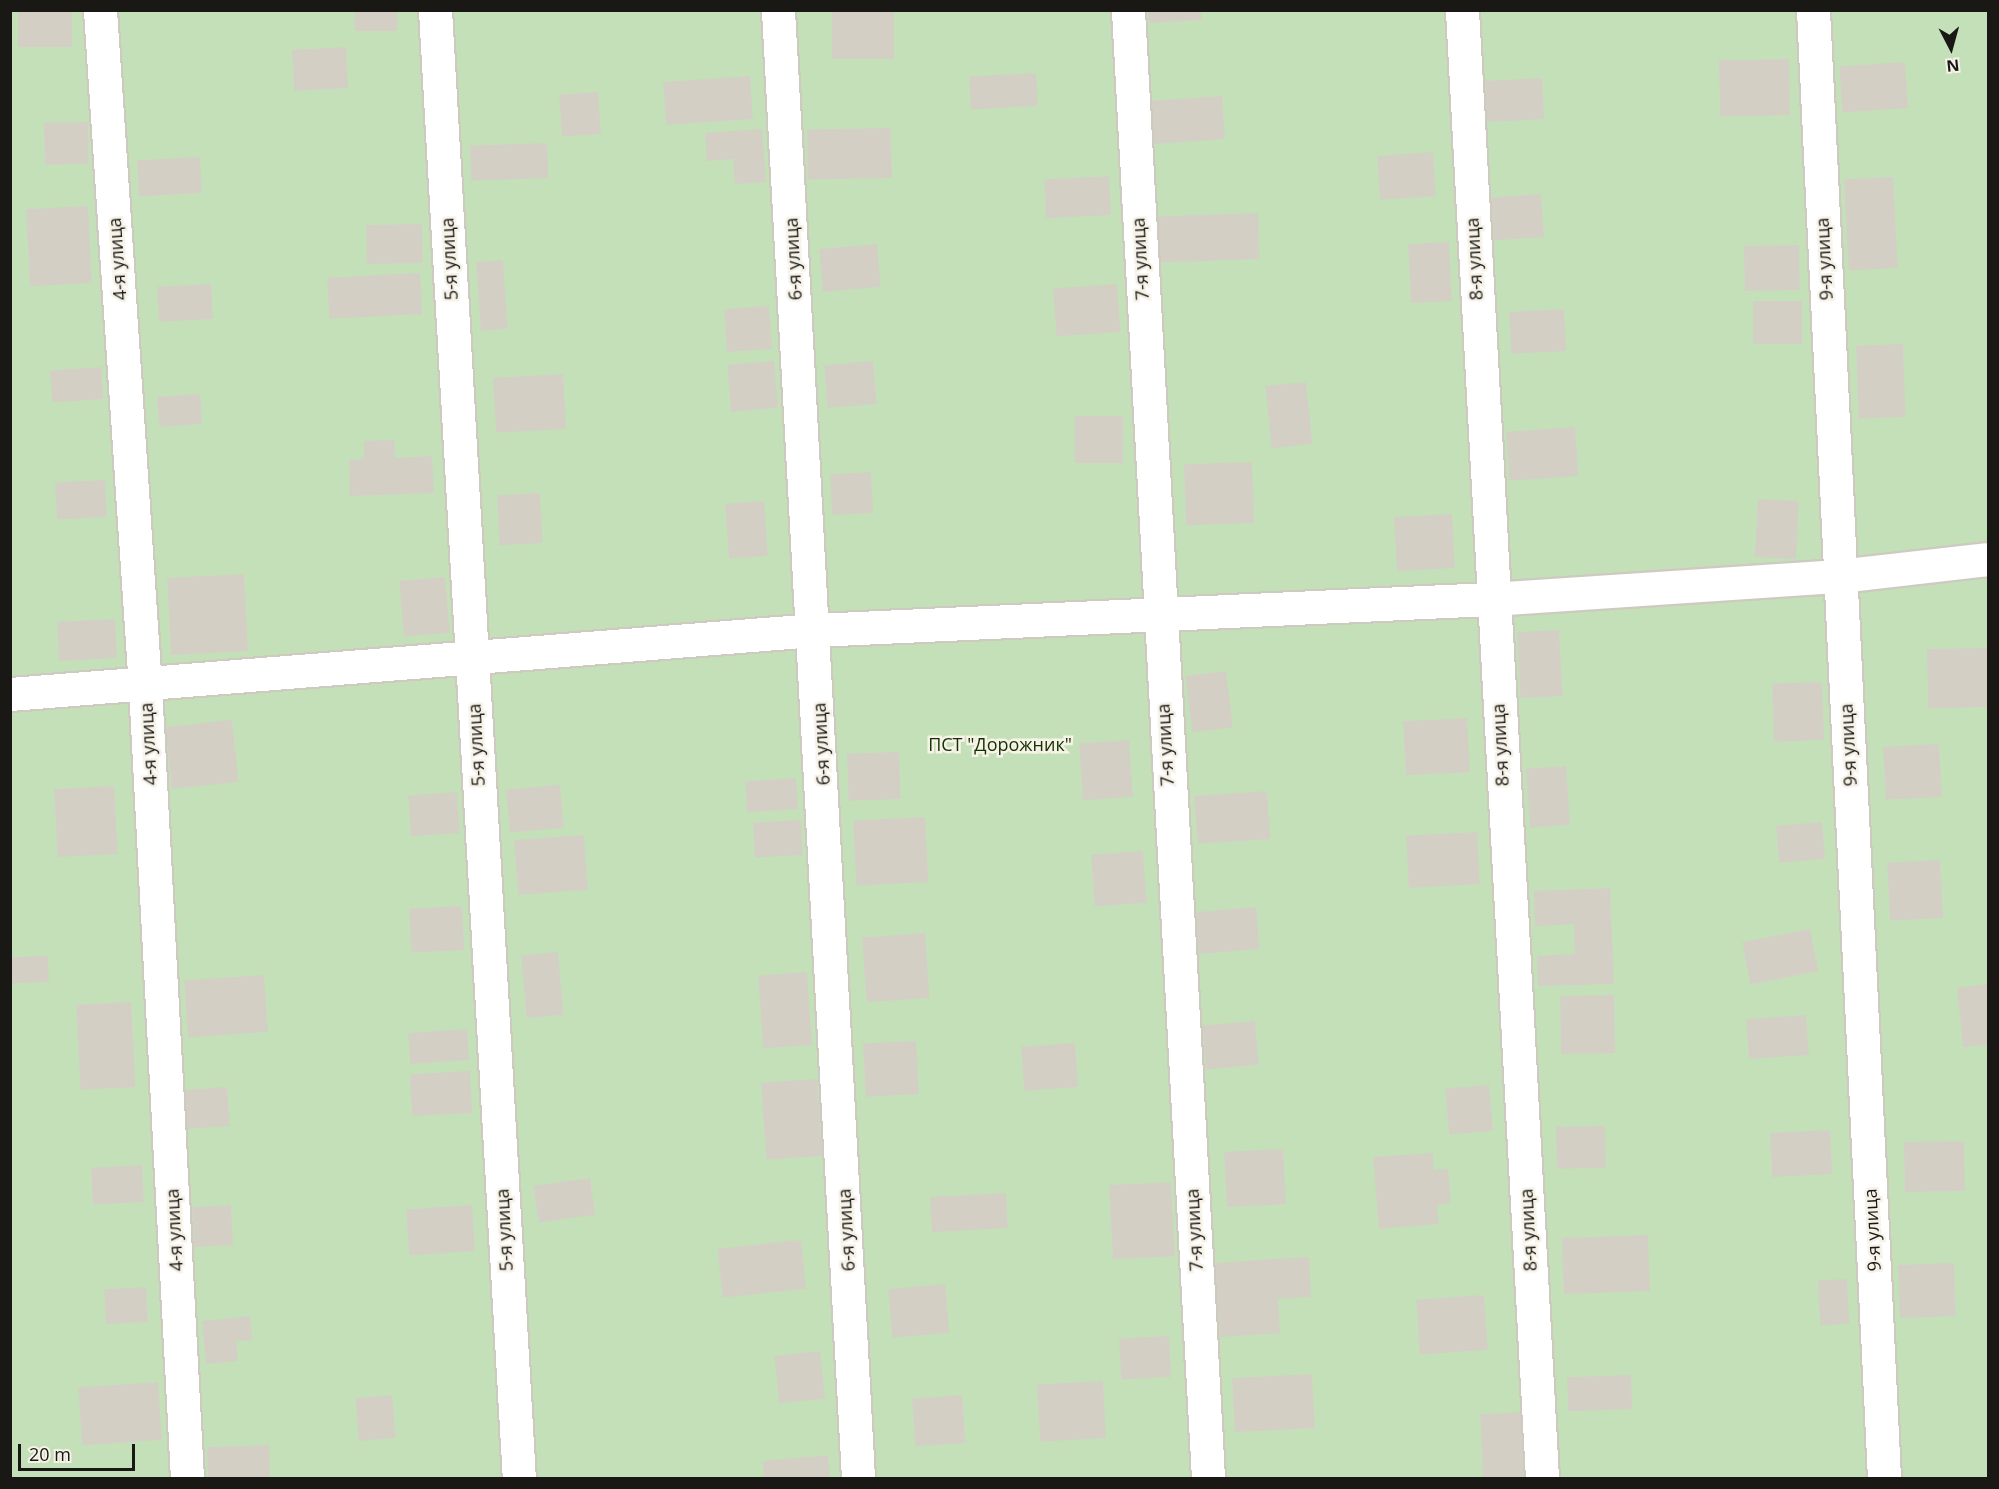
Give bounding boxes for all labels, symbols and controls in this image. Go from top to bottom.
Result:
north arrow [1921,18,1981,78]
text: N [1945,54,1961,78]
street label: 4-я улица [103,217,131,301]
street label: 5-я улица [436,217,462,301]
street label: 6-я улица [780,217,806,301]
street label: 7-я улица [1127,217,1153,301]
street label: 8-я улица [1461,217,1487,301]
street label: 9-я улица [1811,217,1837,301]
street label: 4-я улица [135,702,161,786]
street label: 6-я улица [808,702,834,786]
street label: 5-я улица [463,703,489,787]
street label: 7-я улица [1152,703,1178,787]
street label: 8-я улица [1487,703,1513,787]
street label: 9-я улица [1835,703,1861,787]
park label: ПСТ "Дорожник" [928,733,1072,755]
street label: 4-я улица [161,1188,187,1272]
street label: 5-я улица [491,1188,517,1272]
street label: 6-я улица [833,1188,859,1272]
street label: 7-я улица [1181,1188,1207,1272]
street label: 8-я улица [1515,1188,1541,1272]
street label: 9-я улица [1859,1188,1885,1272]
scale bar [21,1432,138,1470]
text: 20 m [29,1442,71,1466]

